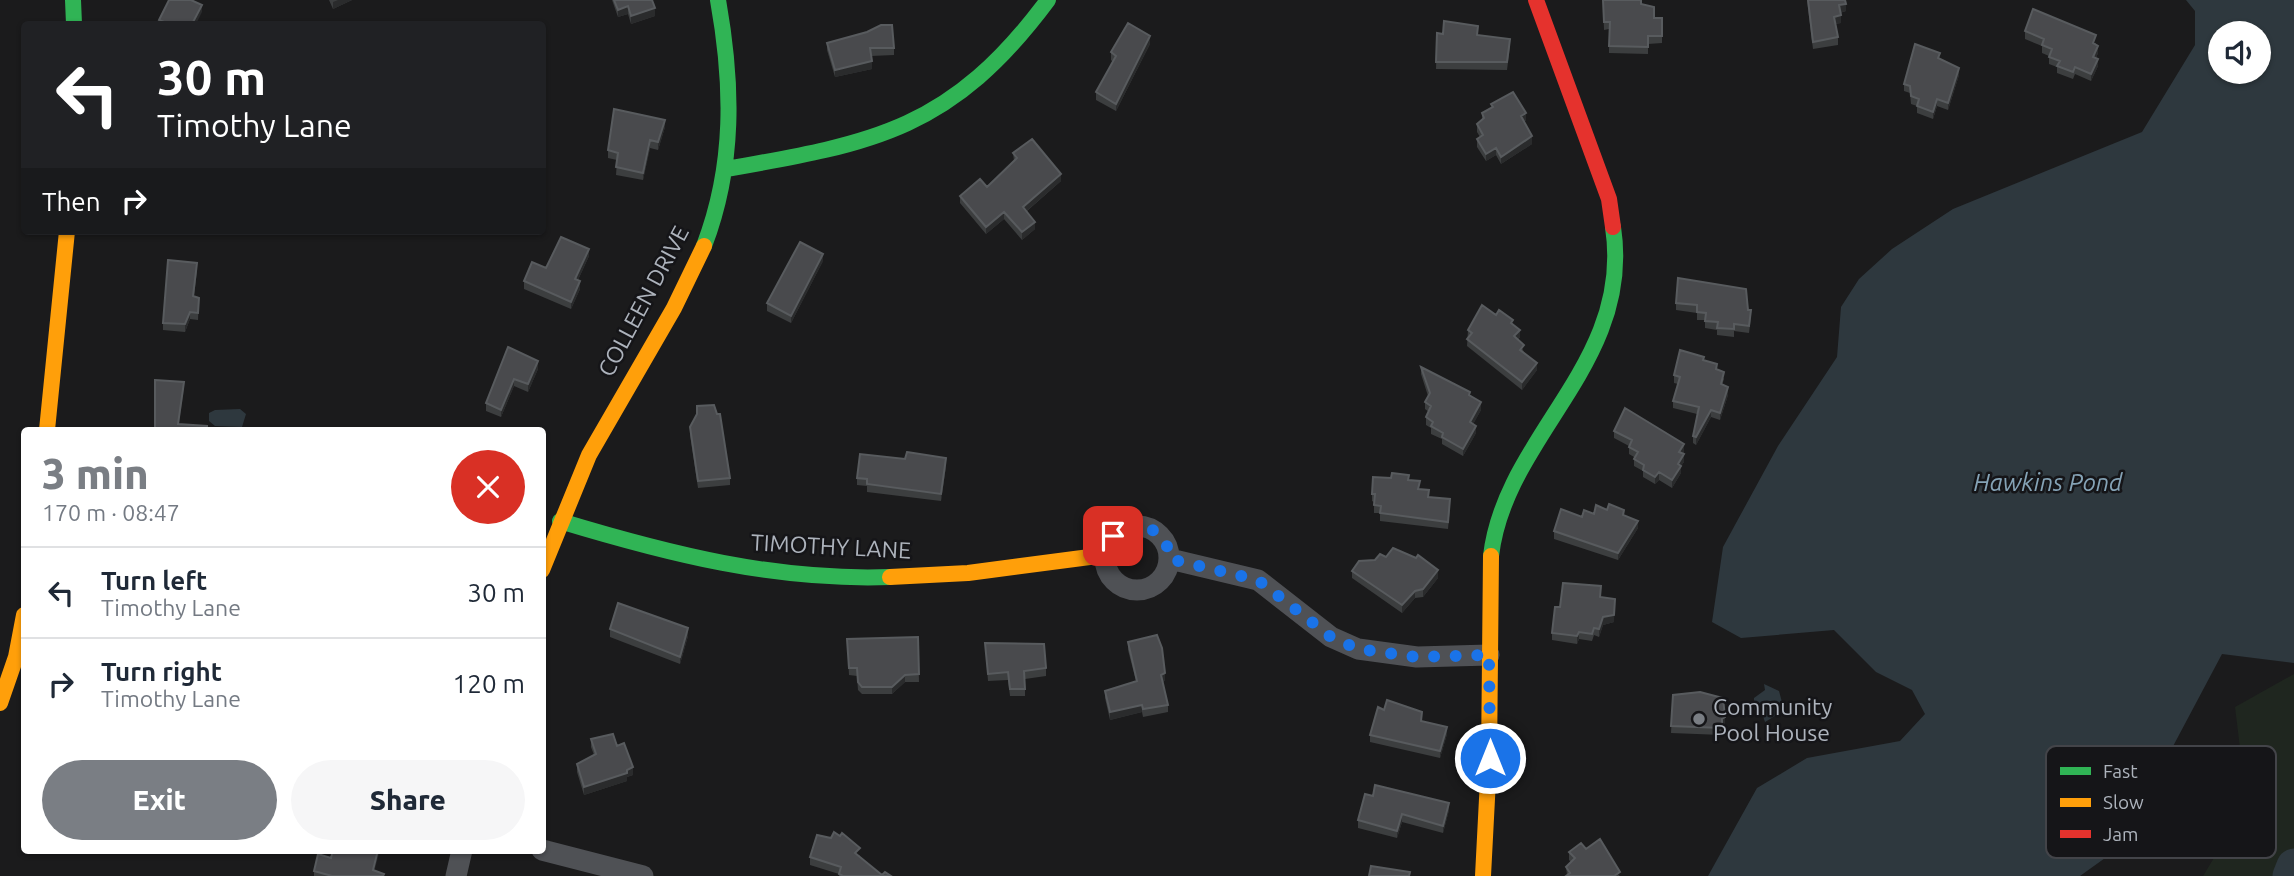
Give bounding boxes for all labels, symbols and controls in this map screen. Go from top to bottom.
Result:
map controls [2208,21,2271,84]
button: sound [2208,21,2271,84]
icon: left [42,49,133,140]
text: 30 m [157,49,266,104]
text: Timothy Lane [157,107,352,143]
icon: right [115,182,153,220]
text: Then [42,187,101,216]
street label: COLLEEN DRIVE [593,222,693,380]
text: 3 min [42,450,149,497]
button: close [451,450,525,524]
water label: Hawkins Pond [1974,469,2123,496]
text: 170 m · 08:47 [42,500,180,525]
pin [1083,506,1143,566]
icon: arrive [1094,517,1132,555]
street label: TIMOTHY LANE [750,529,912,563]
text: Turn left [101,566,207,595]
icon: left [42,574,80,612]
text: 30 m [467,578,525,607]
text: Timothy Lane [101,595,241,620]
text: Turn right [101,657,222,686]
icon: right [42,665,80,703]
text: 120 m [453,669,525,698]
text: Timothy Lane [101,686,241,711]
place label: Community Pool House [1713,694,1832,745]
marker: Community Pool House [1691,711,1707,727]
position arrow [1453,721,1527,795]
legend [2046,746,2276,858]
button: Exit [42,760,277,840]
button: Share [291,760,525,840]
text: Fast [2103,760,2138,782]
text: Slow [2103,791,2144,813]
text: Jam [2103,823,2139,845]

